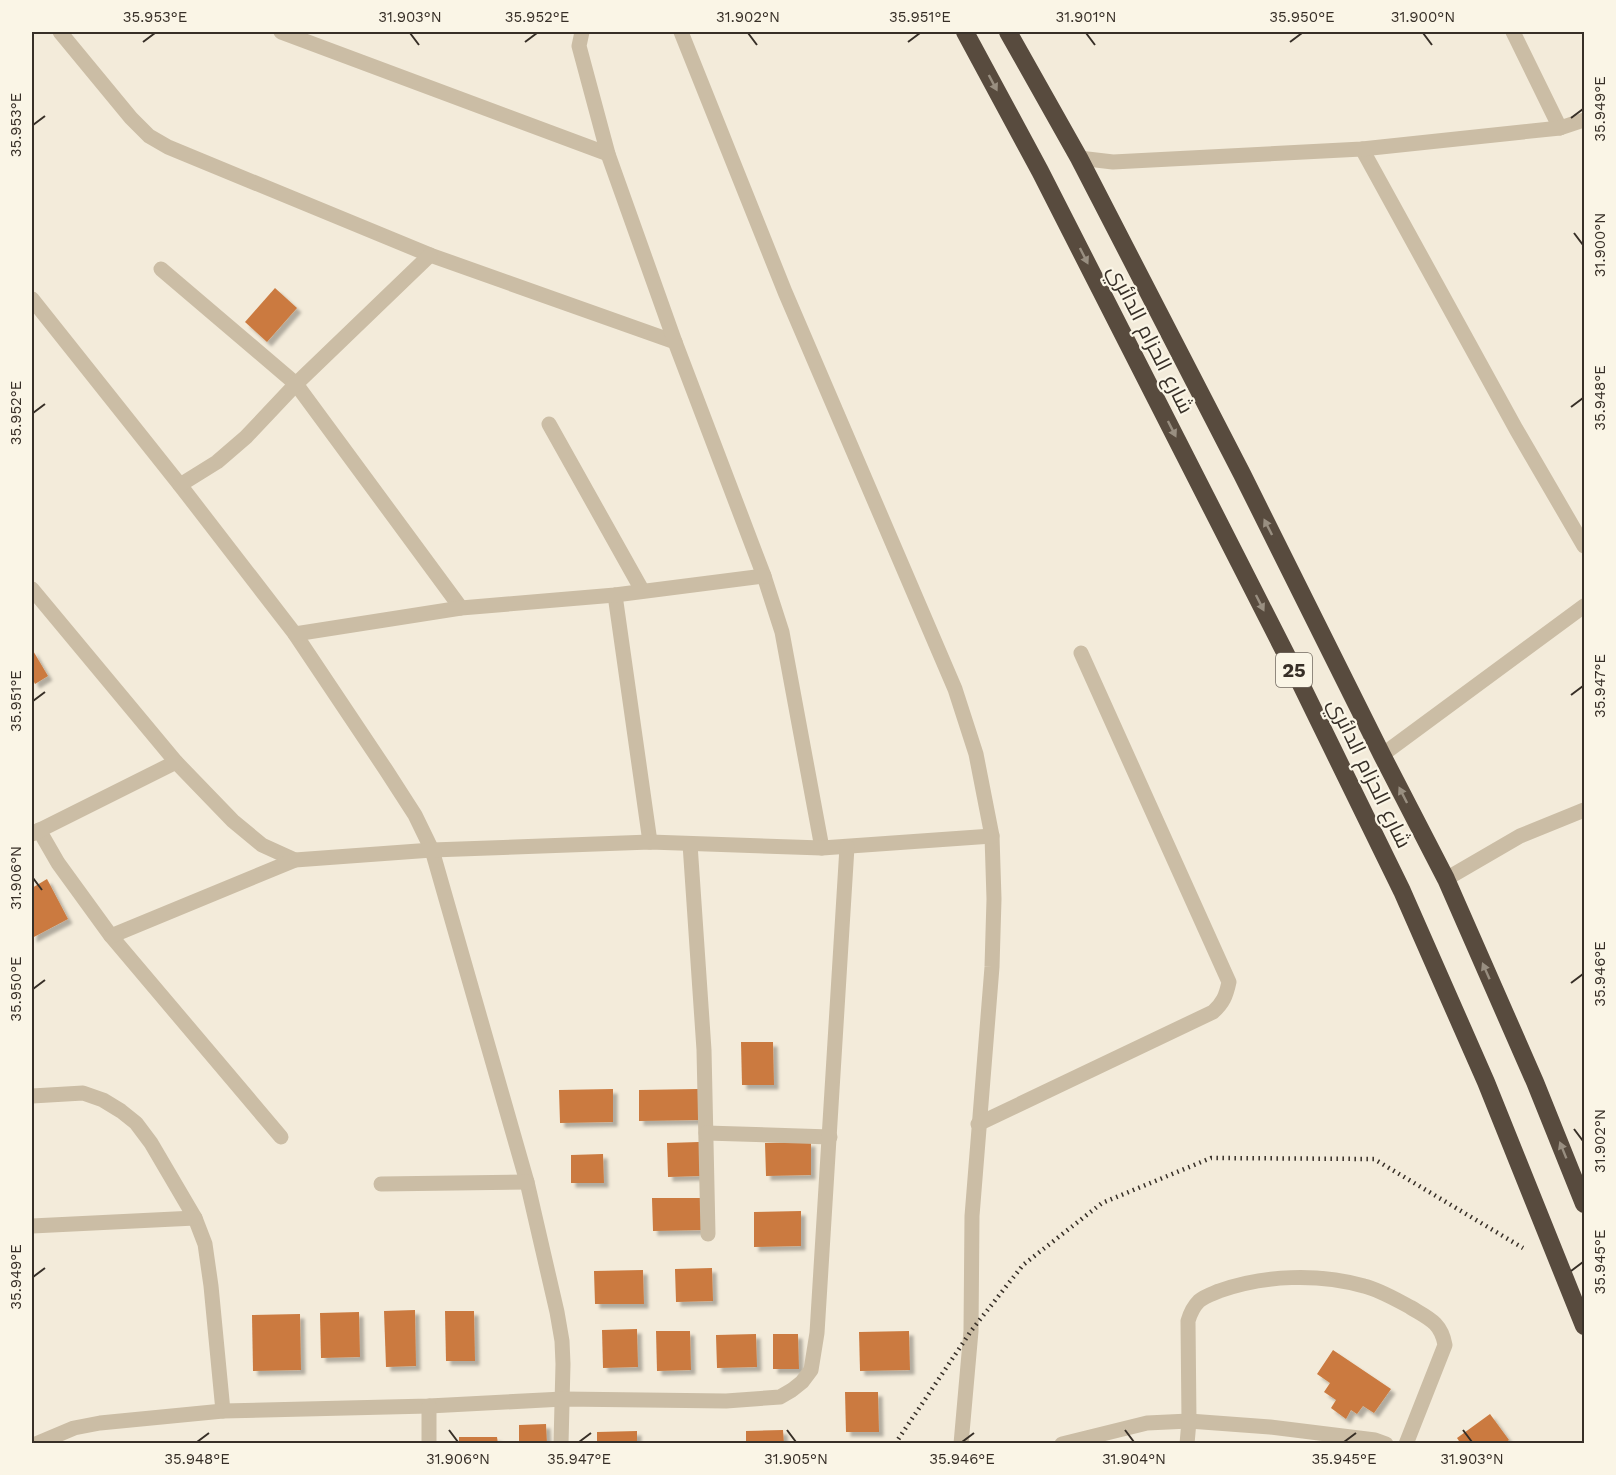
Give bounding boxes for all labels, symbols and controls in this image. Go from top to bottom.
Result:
text: 35.953°E [123,8,187,26]
text: 31.903°N [378,8,442,26]
text: 35.952°E [505,8,569,26]
text: 31.902°N [716,8,780,26]
text: 35.951°E [889,8,951,26]
text: 31.901°N [1056,8,1116,26]
text: 35.950°E [1269,8,1335,26]
text: 31.900°N [1391,8,1455,26]
one-way arrow [988,75,998,92]
text: 35.949°E [1591,76,1609,142]
text: 35.953°E [7,93,25,157]
text: 31.900°N [1591,213,1609,277]
one-way arrow [1079,247,1088,264]
street label: شارع الحزام الدائري [1099,261,1199,419]
text: 35.948°E [1591,365,1609,431]
text: 35.952°E [7,381,25,445]
one-way arrow [1167,421,1177,438]
one-way arrow [1263,518,1273,535]
one-way arrow [1255,595,1265,612]
road number: 25 [1276,653,1312,687]
text: 35.947°E [1591,654,1609,718]
text: 35.951°E [7,670,25,732]
street label: شارع الحزام الدائري [1319,694,1417,854]
one-way arrow [1398,786,1407,803]
text: 31.906°N [7,846,25,910]
text: 35.946°E [1591,941,1609,1007]
text: 35.950°E [7,956,25,1022]
one-way arrow [1481,961,1491,979]
text: 31.902°N [1591,1109,1609,1173]
one-way arrow [1557,1141,1567,1159]
text: 35.945°E [1591,1229,1609,1295]
text: 35.949°E [7,1244,25,1310]
text: 35.948°E [164,1450,230,1468]
text: 31.906°N [426,1450,490,1468]
text: 35.947°E [547,1450,611,1468]
text: 31.905°N [764,1450,828,1468]
text: 35.946°E [929,1450,995,1468]
text: 31.904°N [1102,1450,1166,1468]
text: 35.945°E [1311,1450,1377,1468]
text: 31.903°N [1440,1450,1504,1468]

